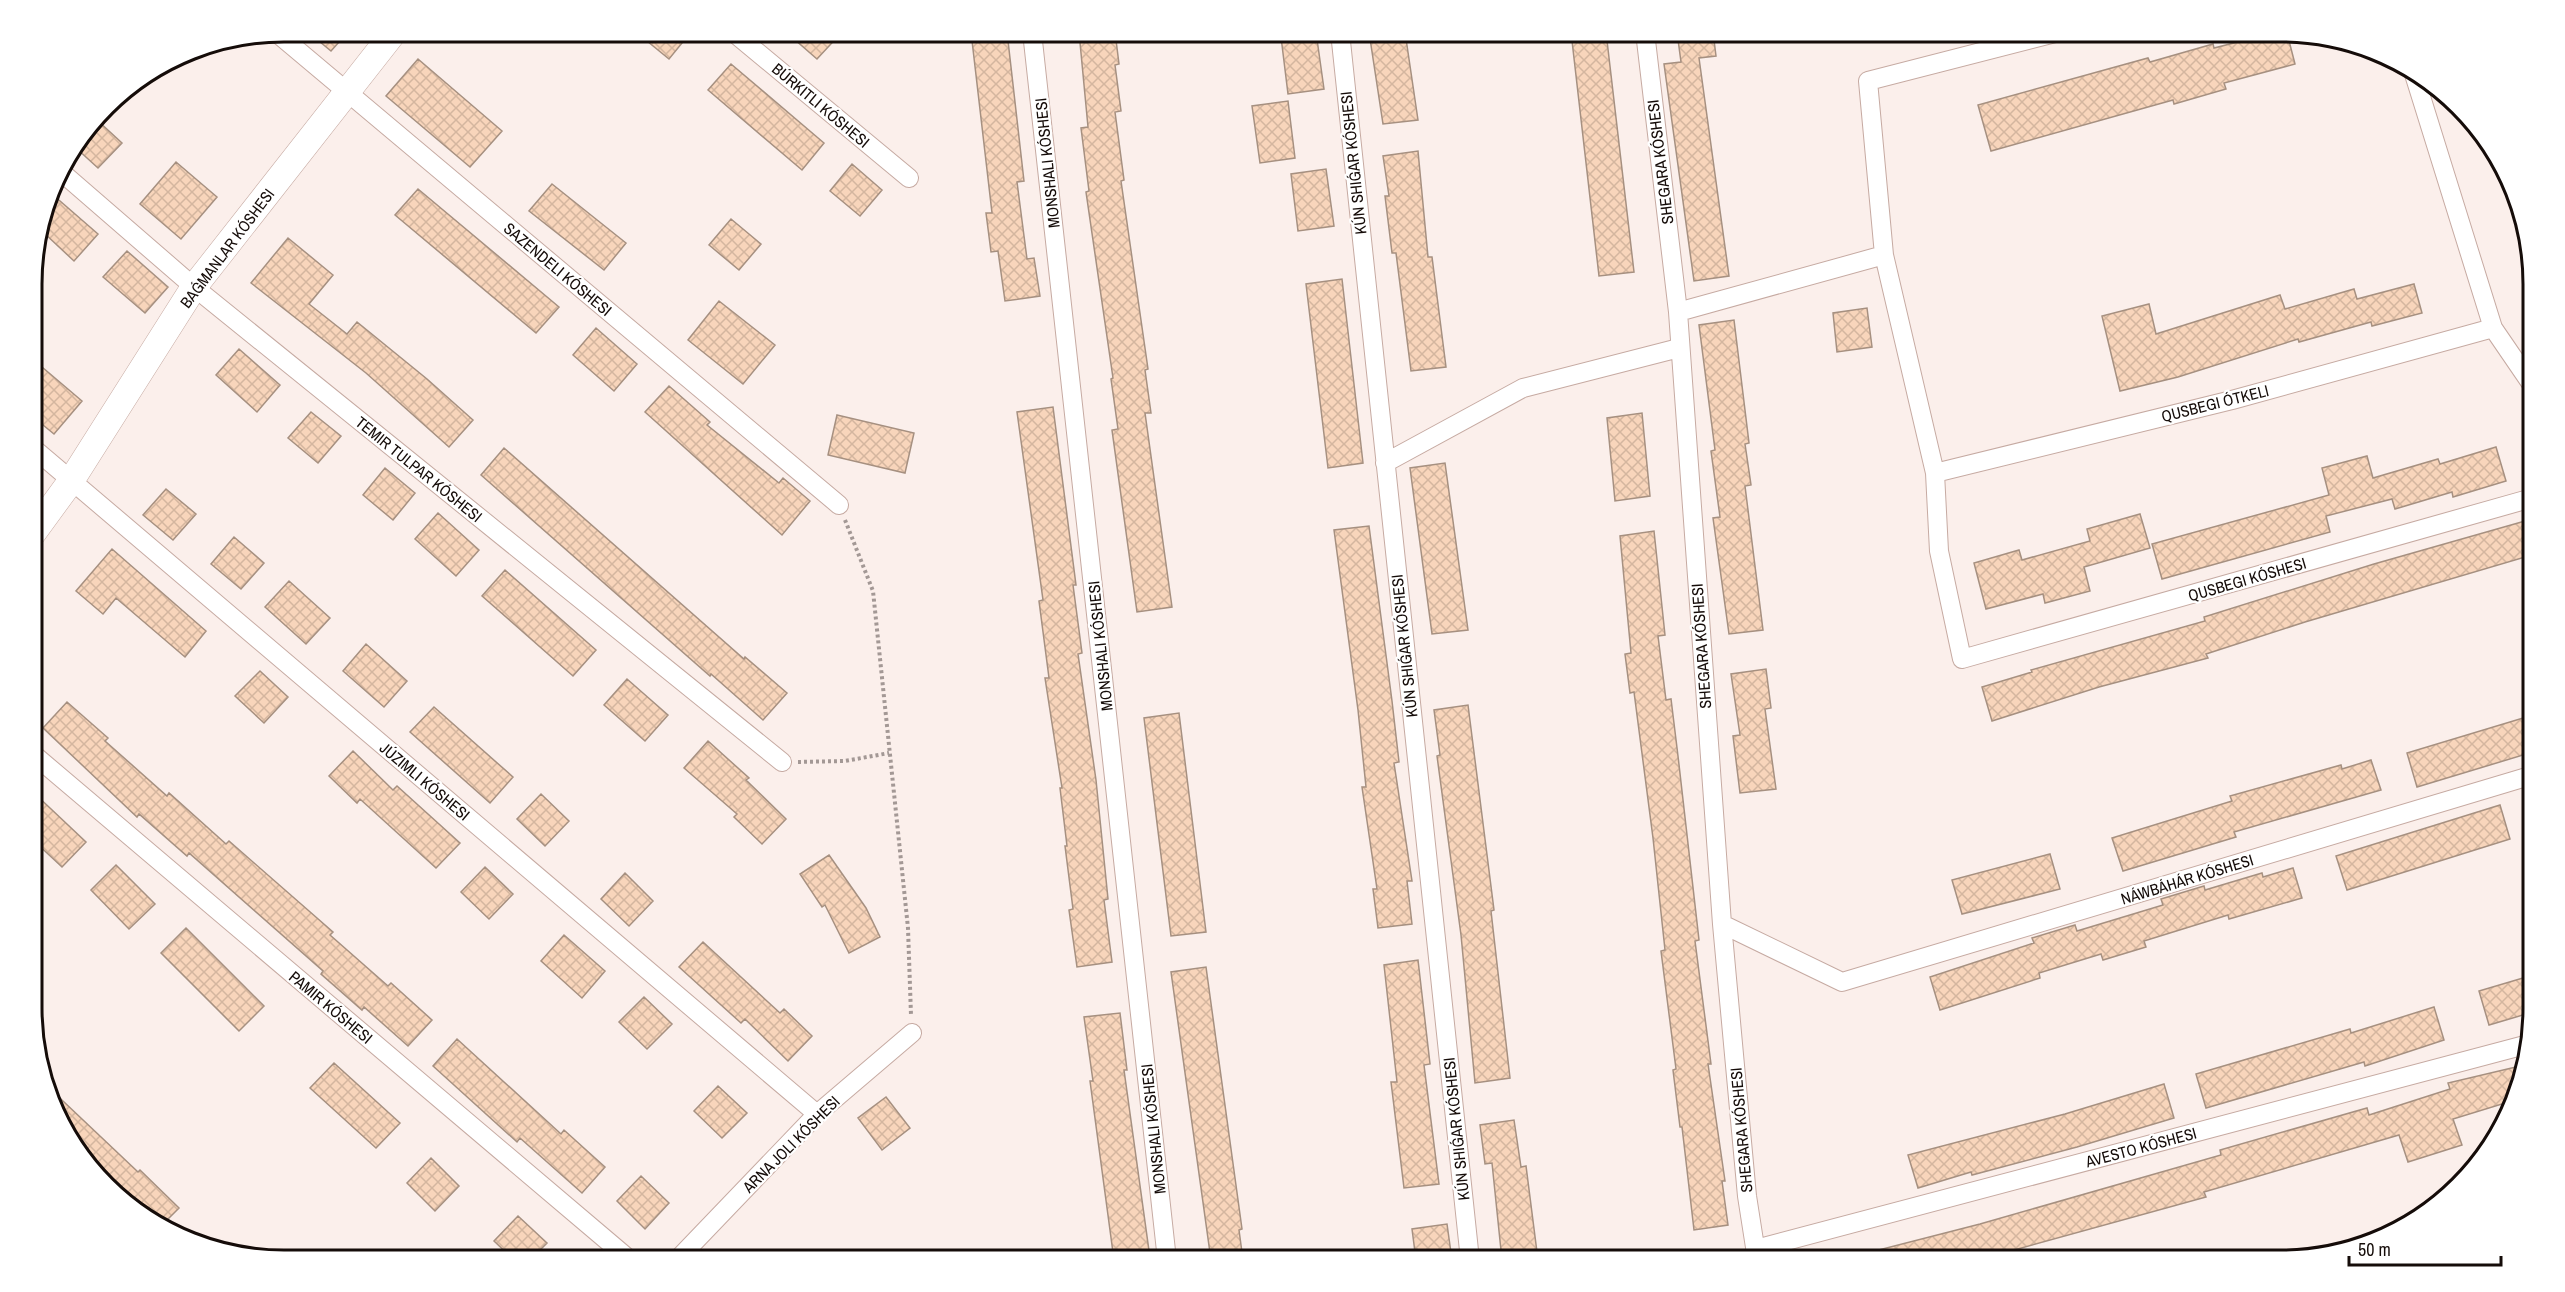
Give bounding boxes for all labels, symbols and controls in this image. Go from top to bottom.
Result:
street label: BÚRKITLI KÓSHESI [768,58,874,152]
street label: KÚN SHIǴAR KÓSHESI [1335,90,1371,236]
street label: MONSHALI KÓSHESI [1029,97,1065,229]
street label: SHEGARA KÓSHESI [1641,98,1679,226]
street label: BAǴMANLAR KÓSHESI [175,184,279,312]
street label: SAZENDELI KÓSHESI [499,217,617,321]
street label: QUSBEGI ÓTKELI [2159,379,2271,427]
street label: TEMIR TULPAR KÓSHESI [351,411,487,527]
street label: QUSBEGI KÓSHESI [2185,552,2309,606]
street label: KÚN SHIǴAR KÓSHESI [1386,573,1422,719]
street label: MONSHALI KÓSHESI [1082,580,1118,712]
street label: SHEGARA KÓSHESI [1686,583,1716,709]
street label: JÚZIMLI KÓSHESI [375,737,475,825]
street label: NÁWBÁHÁR KÓSHESI [2118,848,2256,910]
street label: PAMIR KÓSHESI [285,966,377,1048]
street label: KÚN SHIǴAR KÓSHESI [1438,1056,1474,1202]
street label: MONSHALI KÓSHESI [1135,1063,1171,1195]
street label: SHEGARA KÓSHESI [1725,1067,1757,1193]
street label: ARNA JOLI KÓSHESI [737,1091,844,1198]
street label: AVESTO KÓSHESI [2082,1122,2199,1173]
scale bar [2349,1229,2500,1267]
text: 50 m [2358,1237,2391,1262]

